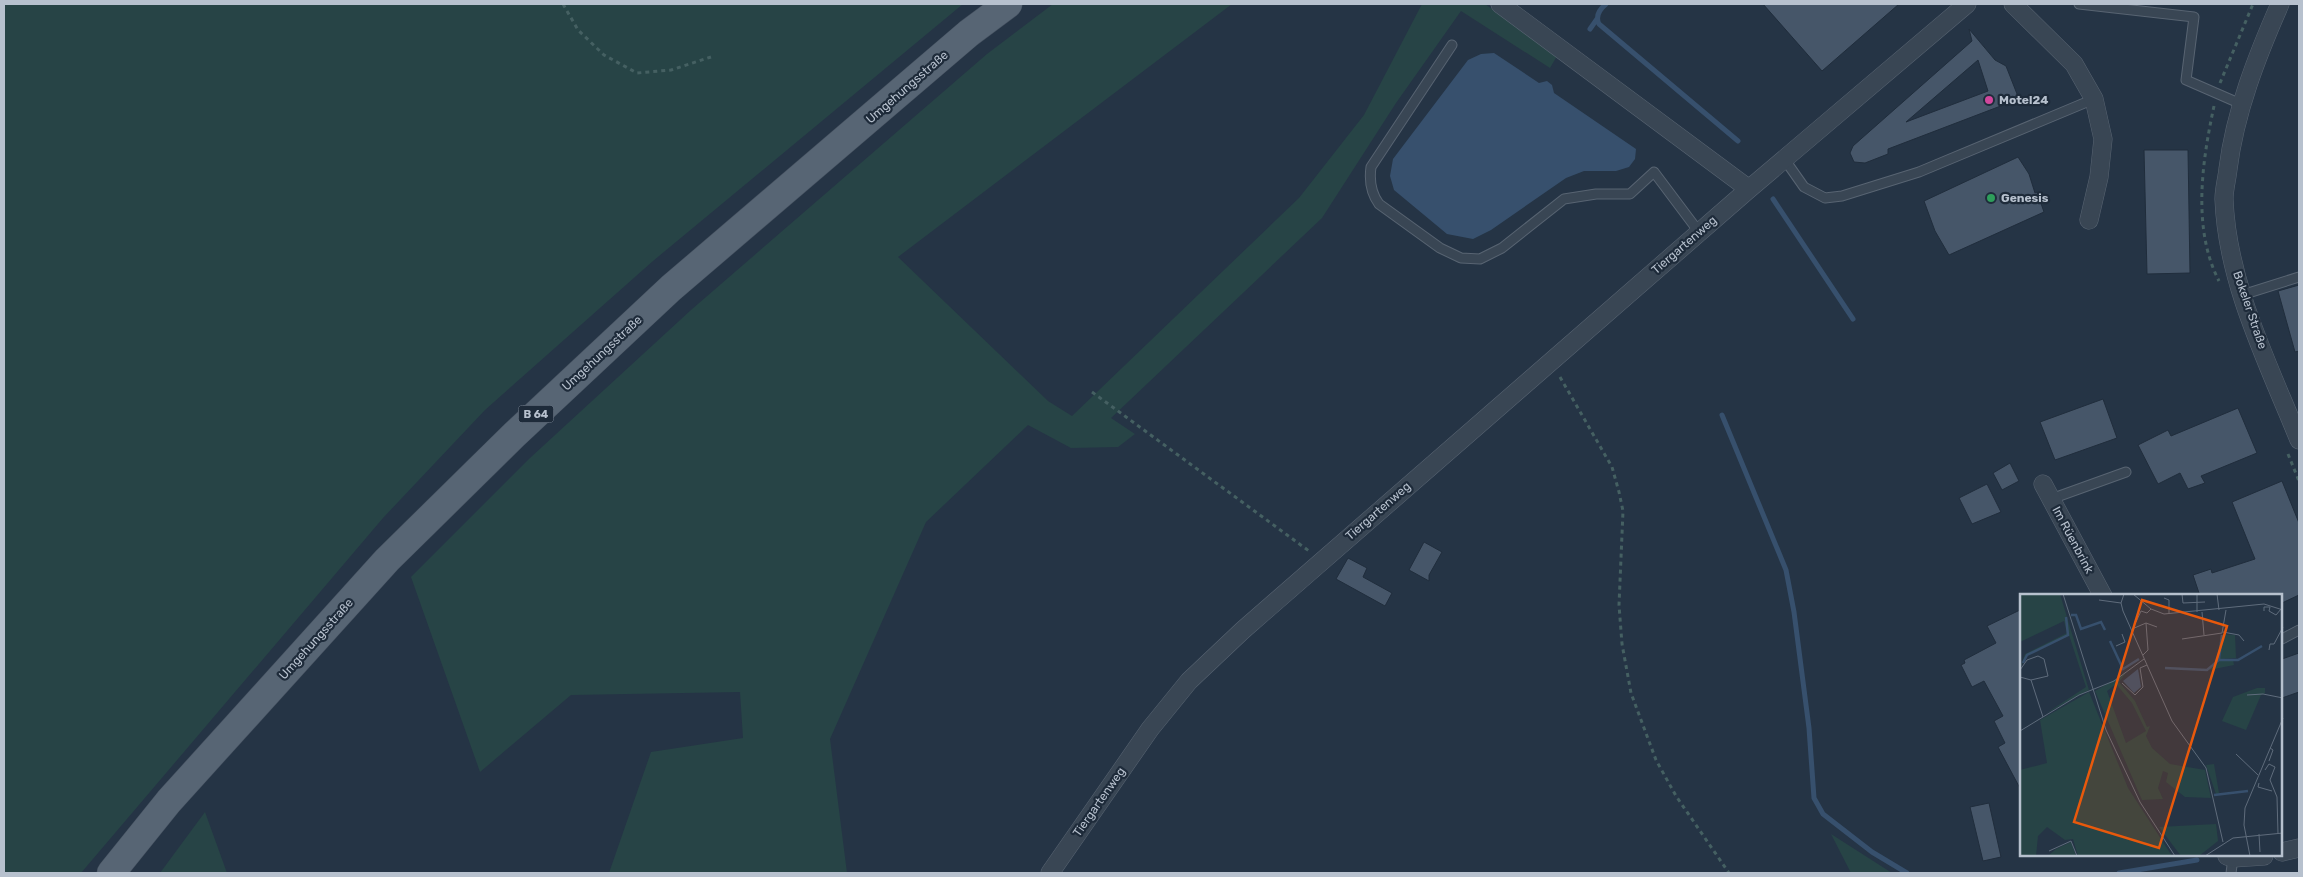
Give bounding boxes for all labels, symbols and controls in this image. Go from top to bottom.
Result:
street label: Umgehungsstraße [863,48,951,126]
place label: Motel24 [1999,93,2048,107]
marker: Motel24 [1983,94,1995,106]
place label: Genesis [2001,191,2049,205]
marker: Genesis [1985,192,1997,204]
street label: Tiergartenweg [1649,213,1719,277]
street label: Bokeler Straße [2230,269,2270,351]
street label: Umgehungsstraße [559,312,645,393]
road number: B 64 [518,406,554,422]
street label: Tiergartenweg [1343,479,1413,543]
street label: Im Rüenbrink [2049,504,2097,577]
inset map [2020,594,2283,857]
street label: Umgehungsstraße [276,596,356,682]
street label: Tiergartenweg [1070,765,1128,839]

